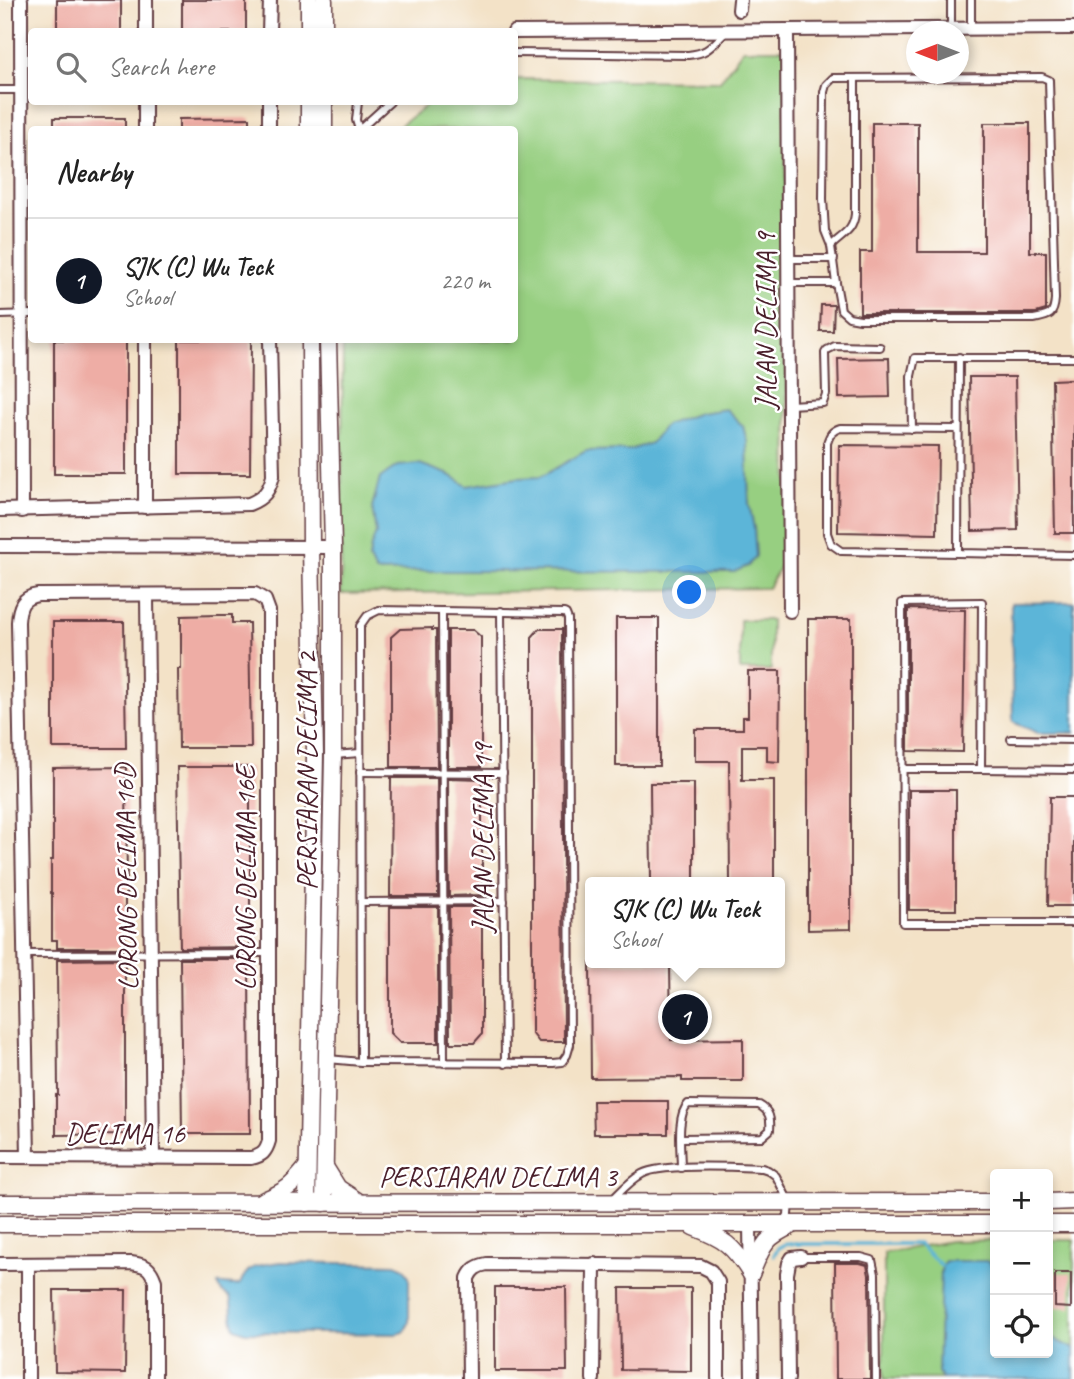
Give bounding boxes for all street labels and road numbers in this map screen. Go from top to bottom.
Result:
street label: JALAN DELIMA 9 [748,230,783,411]
street label: PERSIARAN DELIMA 2 [289,650,324,890]
street label: JALAN DELIMA 19 [465,741,500,935]
street label: LORONG DELIMA 16D [106,761,145,990]
street label: LORONG DELIMA 16E [228,762,263,990]
street label: DELIMA 16 [65,1116,186,1151]
street label: PERSIARAN DELIMA 3 [379,1159,619,1194]

